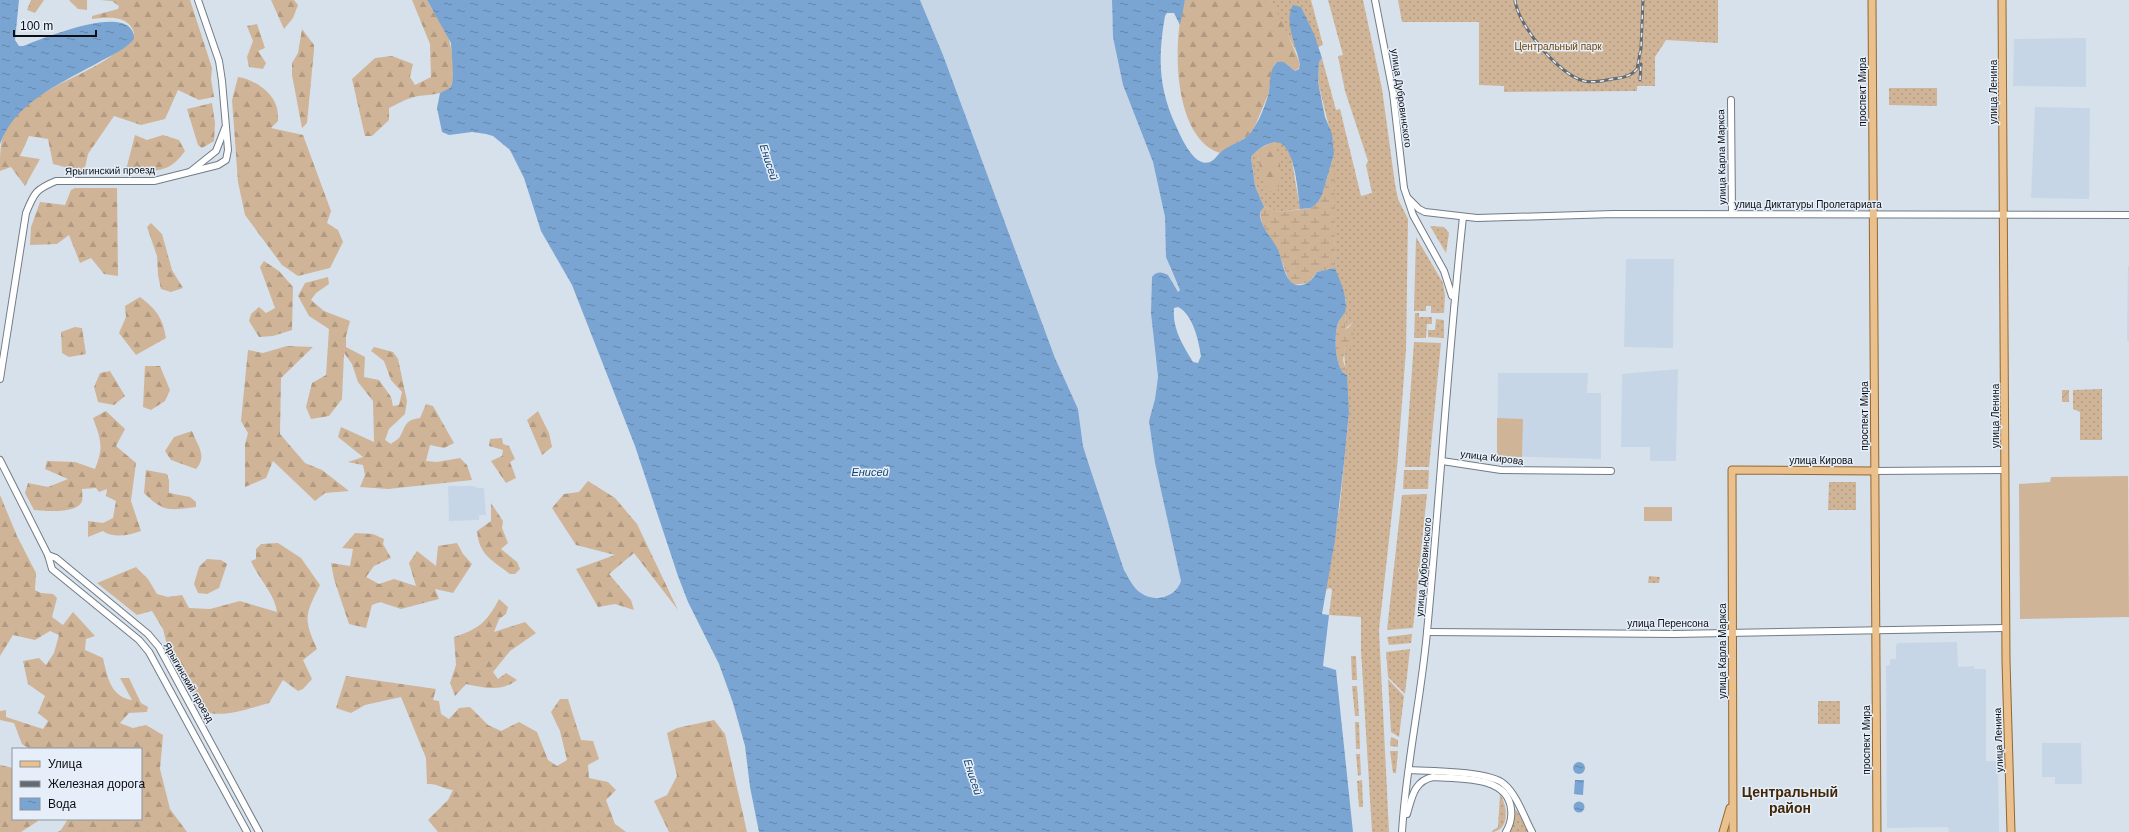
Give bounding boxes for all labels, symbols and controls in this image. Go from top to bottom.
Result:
scale bar [14,12,96,38]
text: 100 m [20,19,53,33]
park label: Центральный парк [1514,41,1602,52]
street label: улица Дубровинского [1389,48,1414,149]
street label: проспект Мира [1857,57,1868,127]
street label: улица Ленина [1988,59,1999,124]
street label: улица Карла Маркса [1715,109,1728,205]
water label: Енисей [758,142,780,182]
street label: Ярыгинский проезд [65,164,155,177]
street label: улица Диктатуры Пролетариата [1734,199,1882,210]
street label: проспект Мира [1859,381,1870,451]
street label: улица Ленина [1990,383,2001,448]
street label: улица Кирова [1460,448,1525,467]
street label: улица Кирова [1789,455,1853,466]
water label: Енисей [851,466,889,478]
street label: улица Дубровинского [1414,516,1433,617]
street label: улица Карла Маркса [1717,603,1728,699]
street label: улица Перенсона [1627,618,1709,629]
street label: Ярыгинский проезд [161,640,216,724]
street label: проспект Мира [1861,705,1872,775]
street label: улица Ленина [1992,707,2005,772]
legend [12,748,142,820]
text: Улица [48,757,82,771]
water label: Енисей [962,757,984,797]
text: Железная дорога [48,777,145,791]
district label: Центральный район [1742,784,1838,816]
text: Вода [48,797,76,811]

